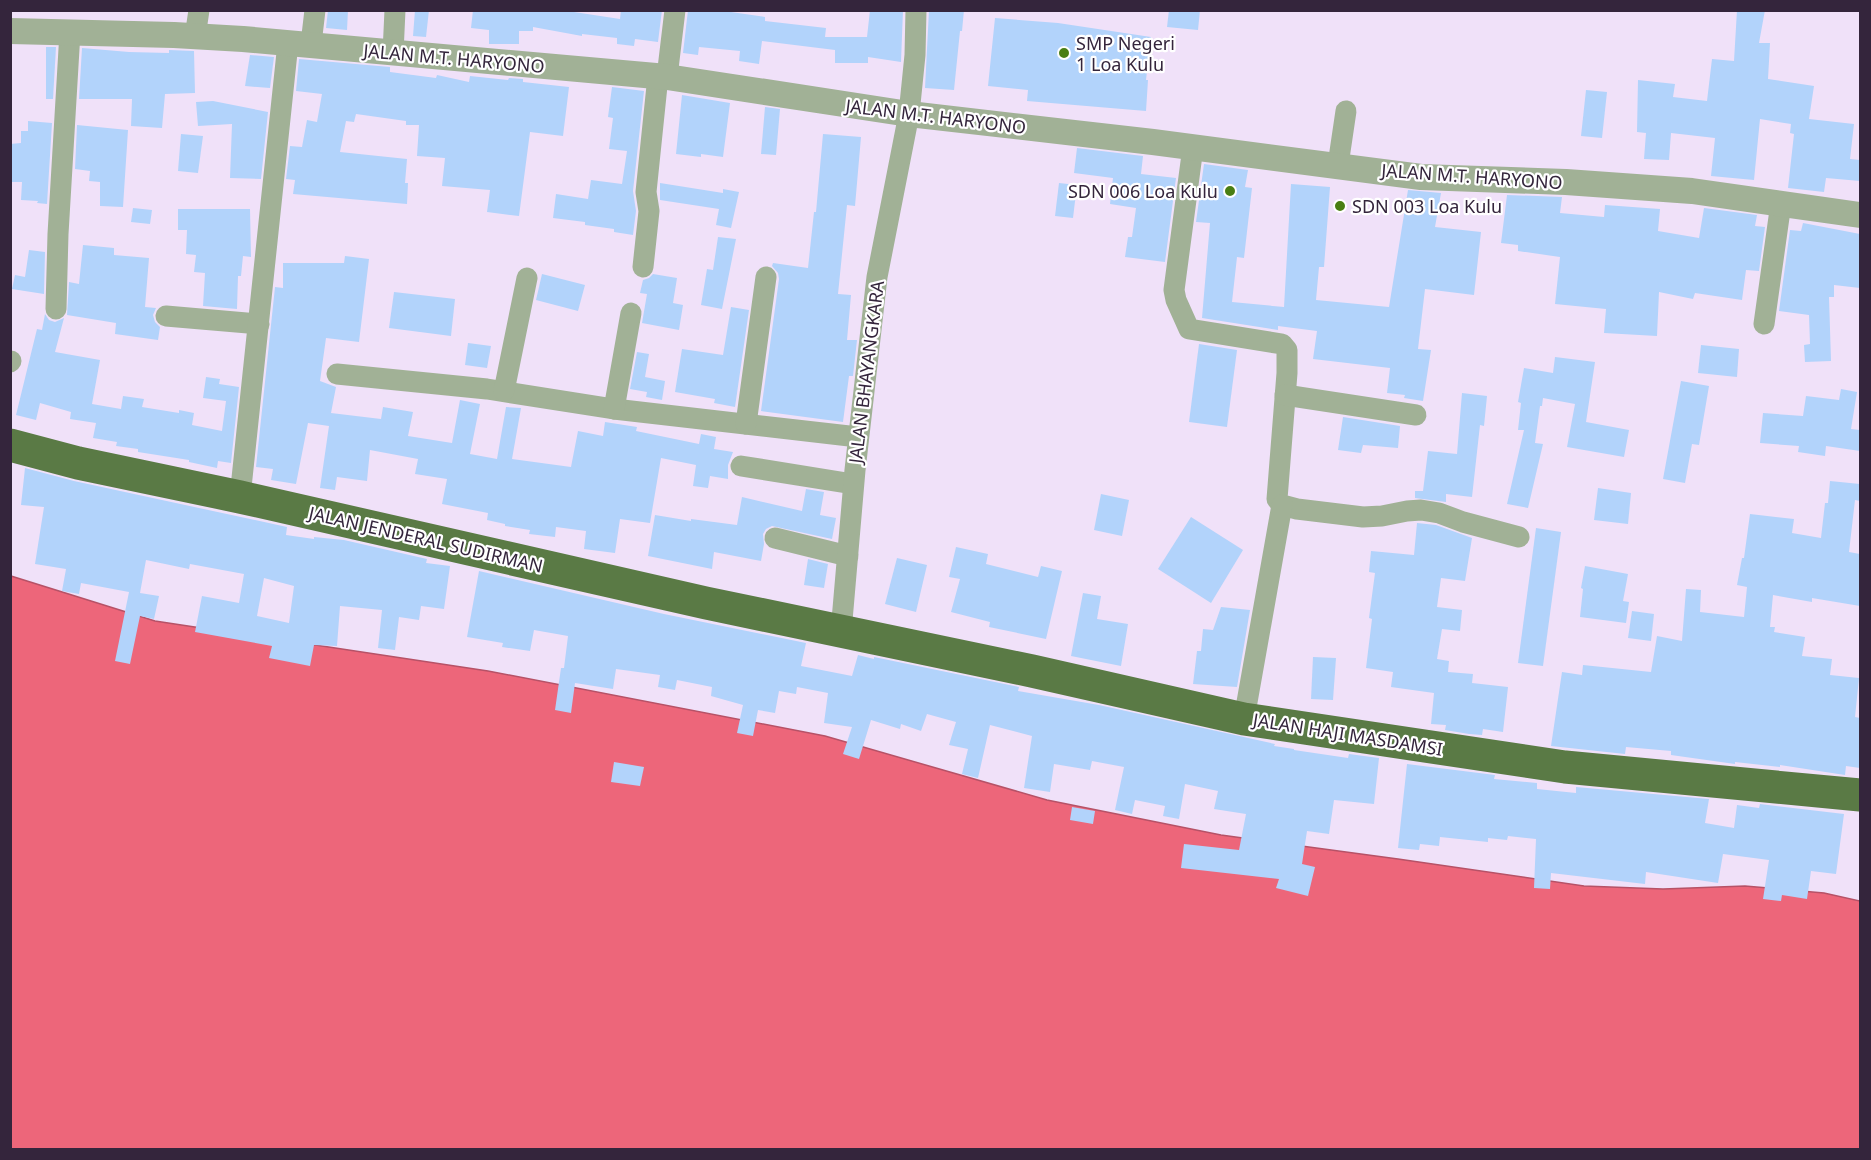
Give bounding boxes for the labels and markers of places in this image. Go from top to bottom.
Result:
place label: SMP Negeri 1 Loa Kulu [1076,31,1175,76]
marker: SMP Negeri 1 Loa Kulu [1057,46,1071,60]
place label: SDN 006 Loa Kulu [1068,179,1218,203]
marker: SDN 006 Loa Kulu [1223,184,1237,198]
place label: SDN 003 Loa Kulu [1352,194,1502,218]
marker: SDN 003 Loa Kulu [1333,199,1347,213]

